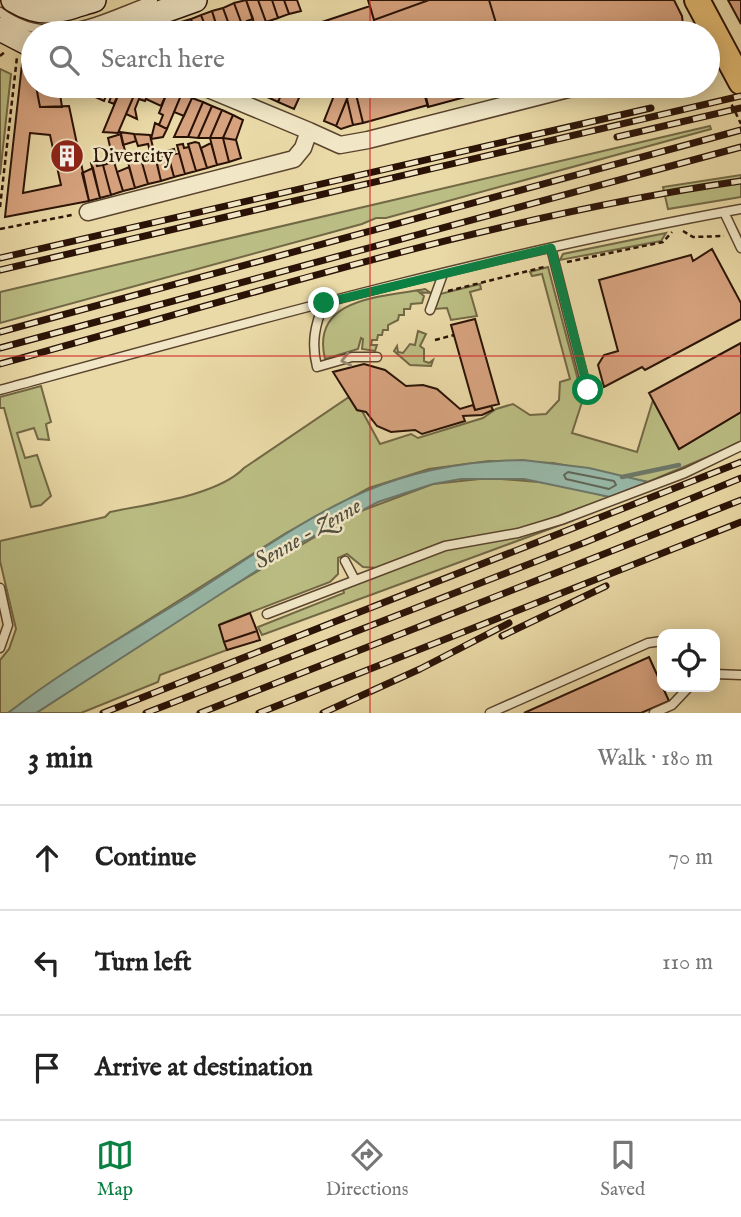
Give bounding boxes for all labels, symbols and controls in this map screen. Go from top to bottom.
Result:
search box [21,21,720,98]
icon: search [45,41,83,79]
text: Search here [101,43,225,76]
building icon: Divercity [48,137,86,175]
place label: Divercity [92,143,174,170]
route end [308,287,339,318]
one-way arrow [341,352,353,366]
route start [572,374,603,405]
water label: Senne - Zenne [249,492,367,577]
map controls [657,629,720,692]
button: locate [657,629,720,692]
text: 3 min [28,740,93,778]
text: Walk · 180 m [597,744,713,773]
icon: ahead [28,839,66,877]
text: Continue [95,841,196,874]
text: 70 m [668,843,713,872]
icon: left [28,944,66,982]
text: Turn left [95,946,192,979]
text: 110 m [662,948,713,977]
icon: arrive [28,1049,66,1087]
text: Arrive at destination [95,1051,313,1084]
tab: Map [96,1136,134,1202]
tab: Directions [326,1136,408,1202]
tab: Saved [600,1136,645,1202]

